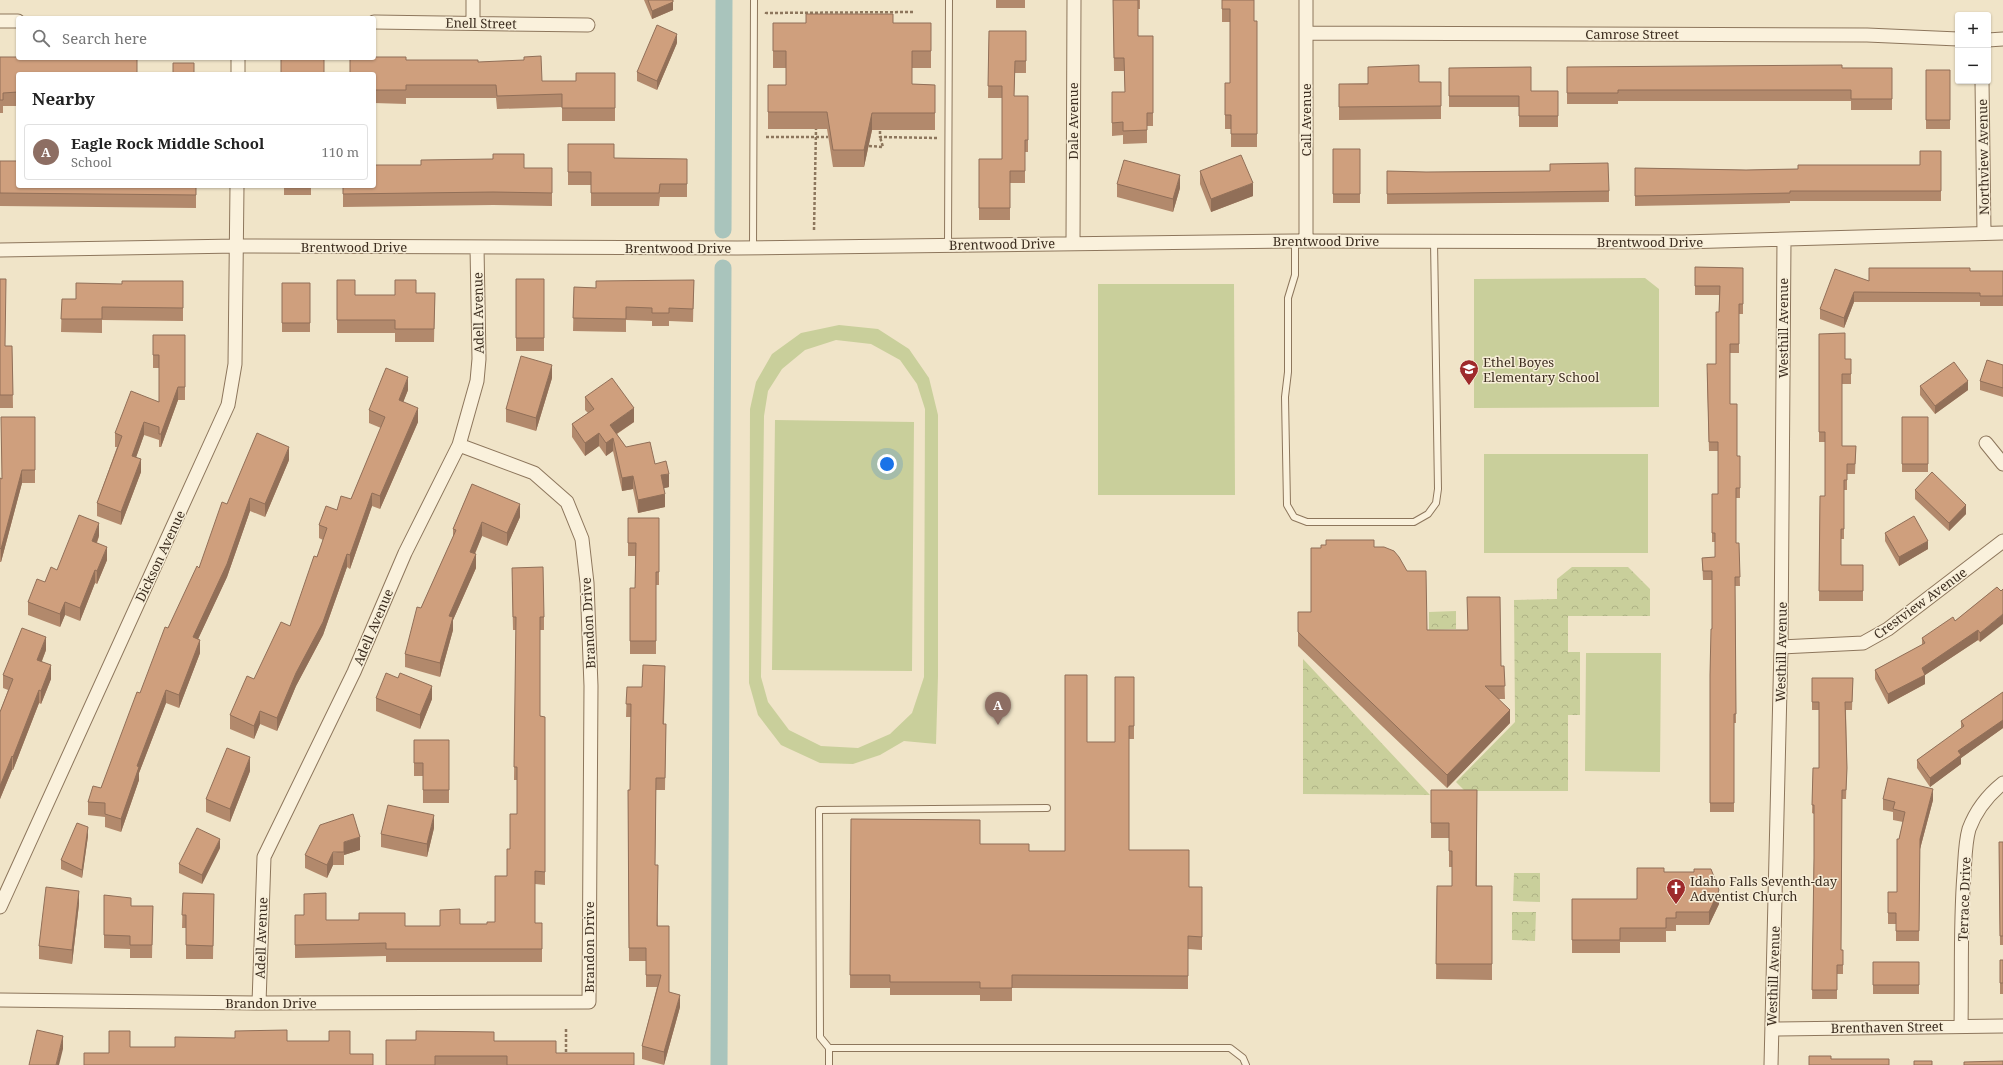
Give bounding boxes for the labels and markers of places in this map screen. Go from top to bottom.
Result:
place label: Ethel Boyes Elementary School [1483,353,1599,386]
school or university icon: Ethel Boyes Elementary School [1458,358,1480,386]
pin: A [985,692,1011,725]
place label: Idaho Falls Seventh-day Adventist Church [1690,872,1838,905]
church icon: Idaho Falls Seventh-day Adventist Church [1665,877,1687,905]

